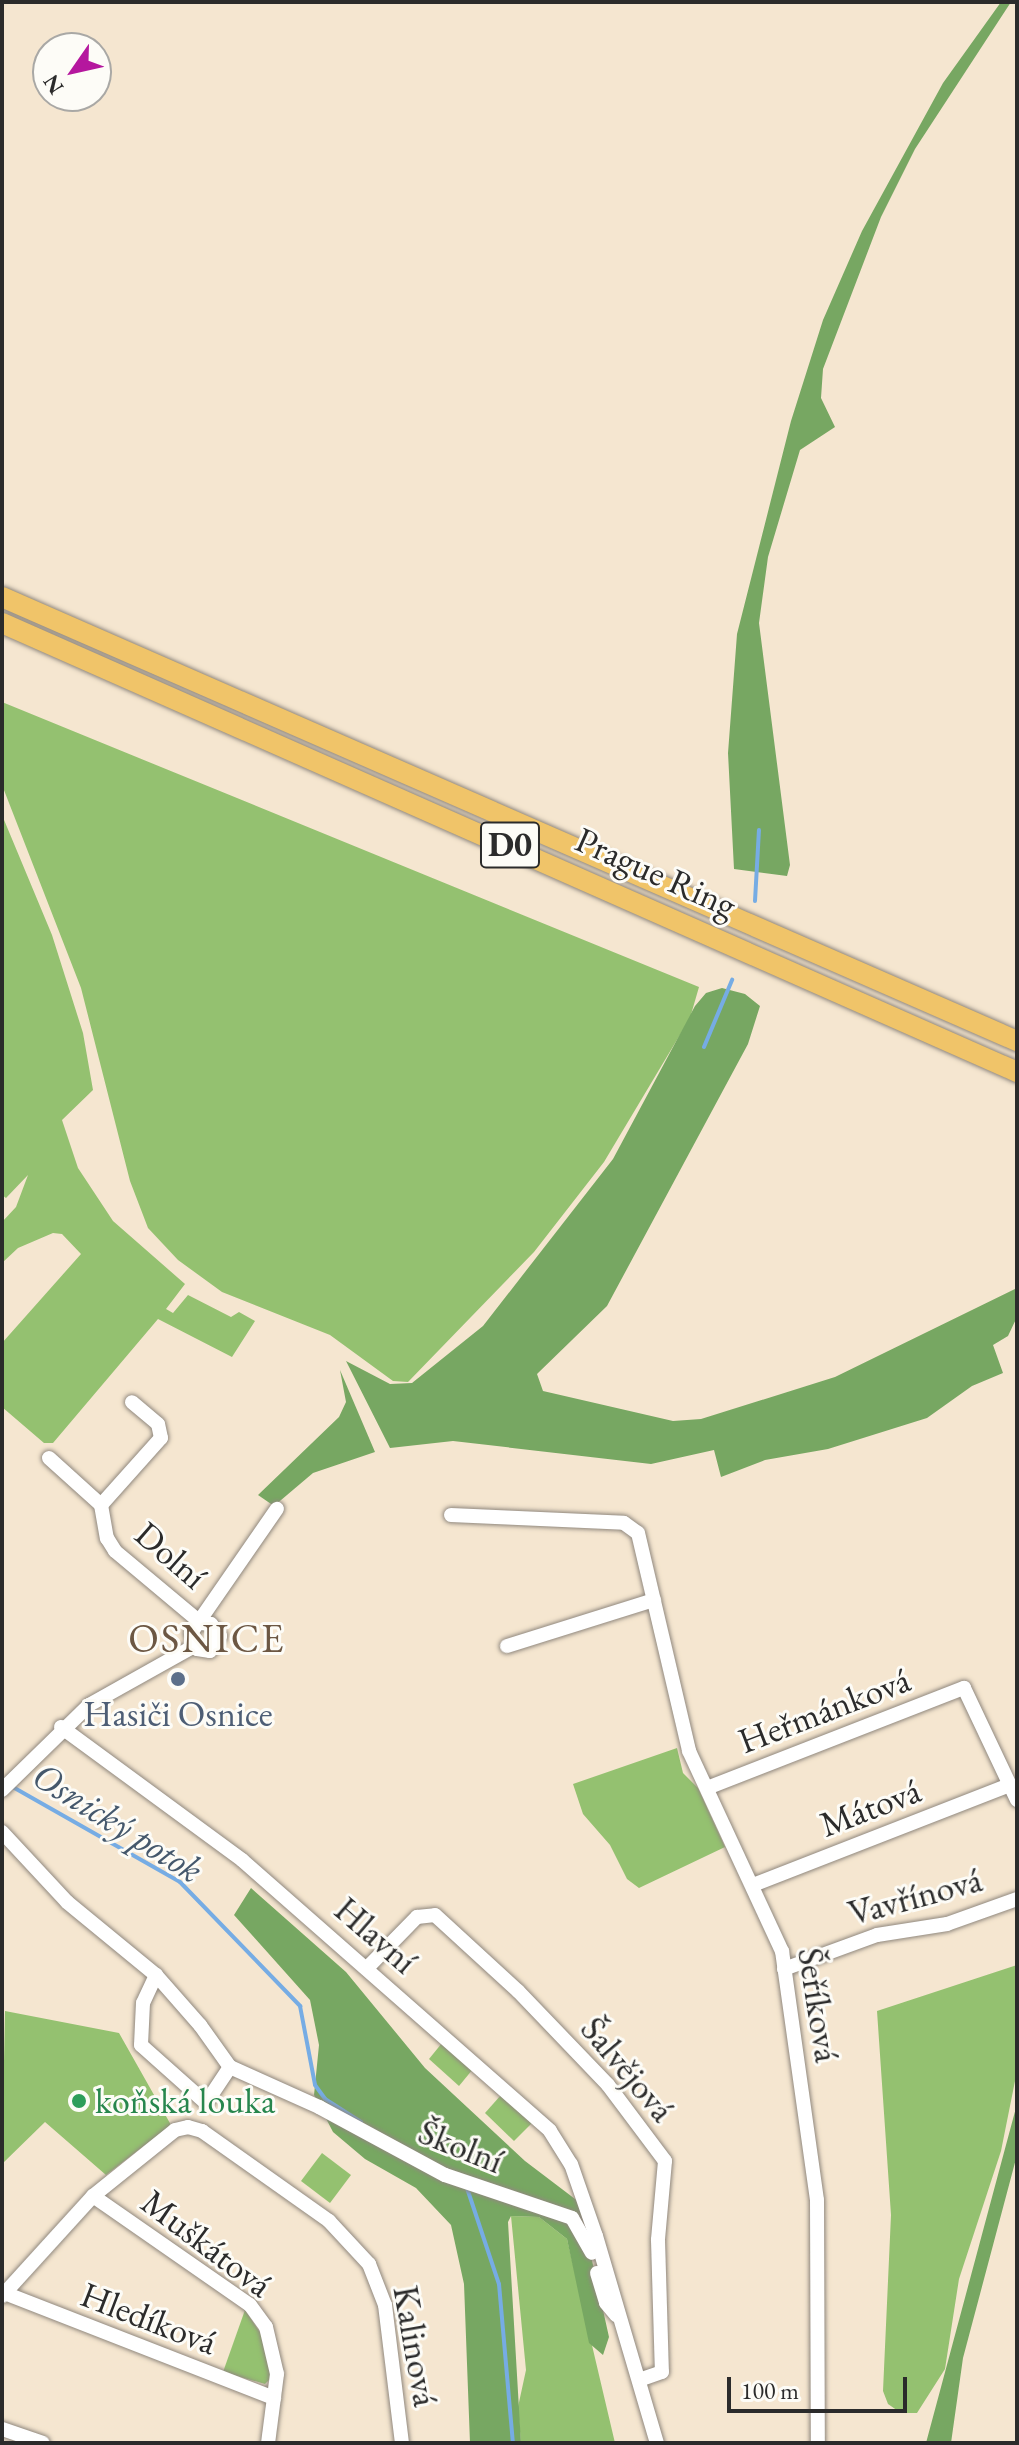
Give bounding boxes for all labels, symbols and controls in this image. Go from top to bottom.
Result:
north arrow [32,32,112,112]
text: N [36,69,70,100]
road number: D0 [478,815,542,875]
street label: Prague Ring [569,817,743,927]
street label: Dolní [126,1512,216,1598]
district label: OSNICE [128,1614,286,1662]
street label: Heřmánková [732,1658,916,1762]
marker: Hasiči Osnice [169,1670,187,1688]
place label: Hasiči Osnice [83,1692,273,1736]
water label: Osnický potok [25,1752,211,1892]
street label: Mátová [814,1768,926,1846]
street label: Vavřínová [843,1857,987,1935]
street label: Hlavní [326,1888,426,1982]
street label: Šeříková [789,1945,849,2065]
street label: Šalvějová [572,2008,684,2130]
place label: koňská louka [95,2079,275,2123]
marker: koňská louka [70,2092,88,2110]
street label: Školní [412,2110,510,2182]
street label: Muškátová [133,2180,281,2306]
street label: Hledíková [75,2272,223,2364]
street label: Kalinová [384,2282,448,2410]
scale bar [731,2361,911,2411]
text: 100 m [741,2375,799,2406]

